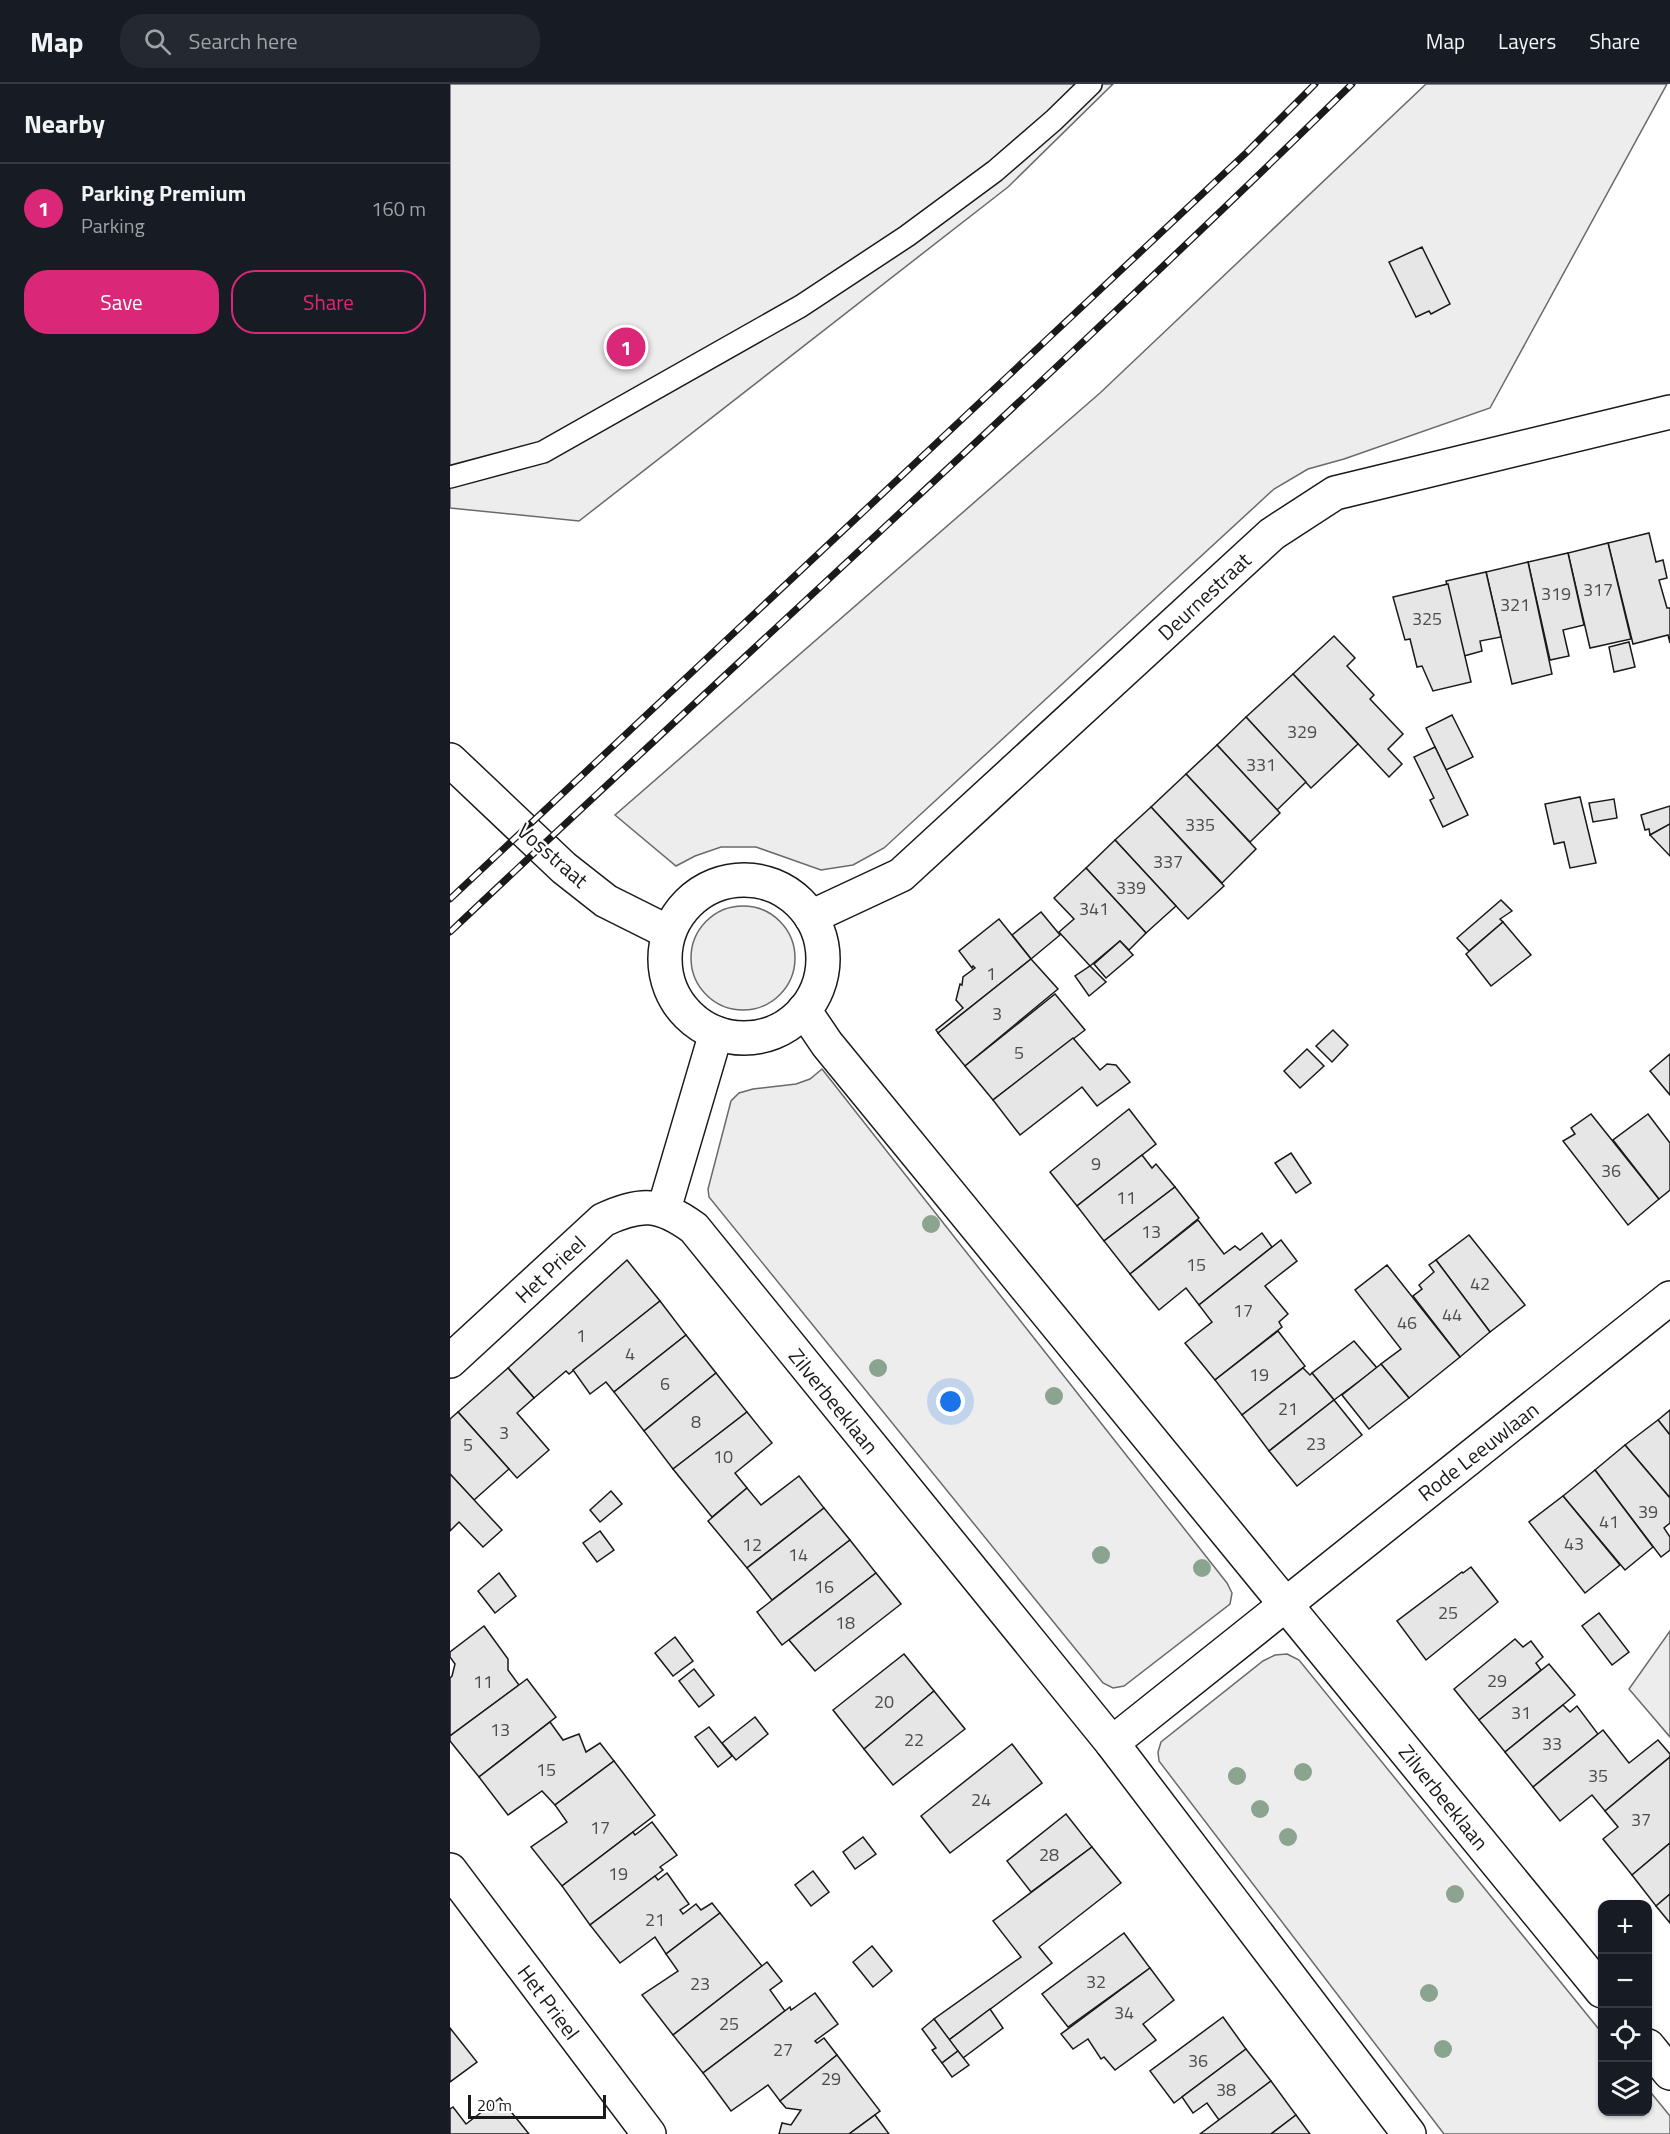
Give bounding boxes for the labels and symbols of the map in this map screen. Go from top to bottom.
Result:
pin: 1 [606,324,645,370]
street label: Deurnestraat [1150,544,1258,648]
house number: 317 [1583,576,1613,603]
house number: 319 [1541,580,1571,607]
house number: 321 [1500,591,1530,618]
house number: 325 [1412,605,1442,632]
house number: 329 [1287,718,1317,745]
house number: 331 [1246,751,1276,778]
house number: 335 [1185,811,1215,838]
street label: Vosstraat [510,815,596,895]
house number: 337 [1153,848,1183,875]
house number: 339 [1116,874,1146,901]
house number: 341 [1079,895,1109,922]
house number: 1 [986,960,996,987]
house number: 3 [992,1000,1002,1027]
house number: 5 [1014,1039,1024,1066]
house number: 9 [1091,1150,1101,1177]
house number: 36 [1601,1157,1621,1184]
house number: 11 [1116,1184,1136,1211]
house number: 13 [1141,1218,1161,1245]
street label: Het Prieel [507,1228,593,1310]
house number: 15 [1186,1251,1206,1278]
house number: 42 [1470,1270,1490,1297]
house number: 17 [1233,1297,1253,1324]
house number: 44 [1442,1301,1462,1328]
house number: 46 [1397,1309,1417,1336]
house number: 1 [576,1322,586,1349]
house number: 4 [625,1340,635,1367]
street label: Zilverbeeklaan [781,1341,887,1461]
house number: 19 [1249,1361,1269,1388]
house number: 6 [660,1370,670,1397]
your location [936,1387,965,1416]
street label: Rode Leeuwlaan [1411,1394,1545,1508]
house number: 21 [1278,1395,1298,1422]
house number: 8 [691,1408,701,1435]
house number: 3 [499,1419,509,1446]
house number: 23 [1306,1430,1326,1457]
house number: 5 [463,1431,473,1458]
house number: 10 [713,1443,733,1470]
house number: 39 [1638,1498,1658,1525]
house number: 41 [1599,1508,1619,1535]
house number: 43 [1564,1530,1584,1557]
house number: 12 [742,1531,762,1558]
house number: 14 [788,1541,808,1568]
house number: 16 [814,1573,834,1600]
house number: 25 [1438,1599,1458,1626]
house number: 18 [835,1609,855,1636]
house number: 29 [1487,1667,1507,1694]
house number: 11 [473,1668,493,1695]
house number: 20 [874,1688,894,1715]
house number: 31 [1511,1699,1531,1726]
house number: 13 [490,1716,510,1743]
house number: 22 [904,1726,924,1753]
house number: 33 [1542,1730,1562,1757]
street label: Zilverbeeklaan [1391,1737,1497,1857]
house number: 15 [536,1756,556,1783]
house number: 35 [1588,1762,1608,1789]
house number: 24 [971,1786,991,1813]
house number: 37 [1631,1806,1651,1833]
house number: 17 [590,1814,610,1841]
house number: 28 [1039,1841,1059,1868]
house number: 19 [608,1860,628,1887]
house number: 21 [645,1906,665,1933]
street label: Het Prieel [510,1958,588,2046]
house number: 32 [1086,1968,1106,1995]
house number: 23 [690,1970,710,1997]
house number: 34 [1114,1999,1134,2026]
house number: 25 [719,2010,739,2037]
house number: 27 [773,2036,793,2063]
house number: 36 [1188,2047,1208,2074]
house number: 29 [821,2065,841,2092]
house number: 38 [1216,2076,1236,2103]
scale bar [468,2092,606,2120]

